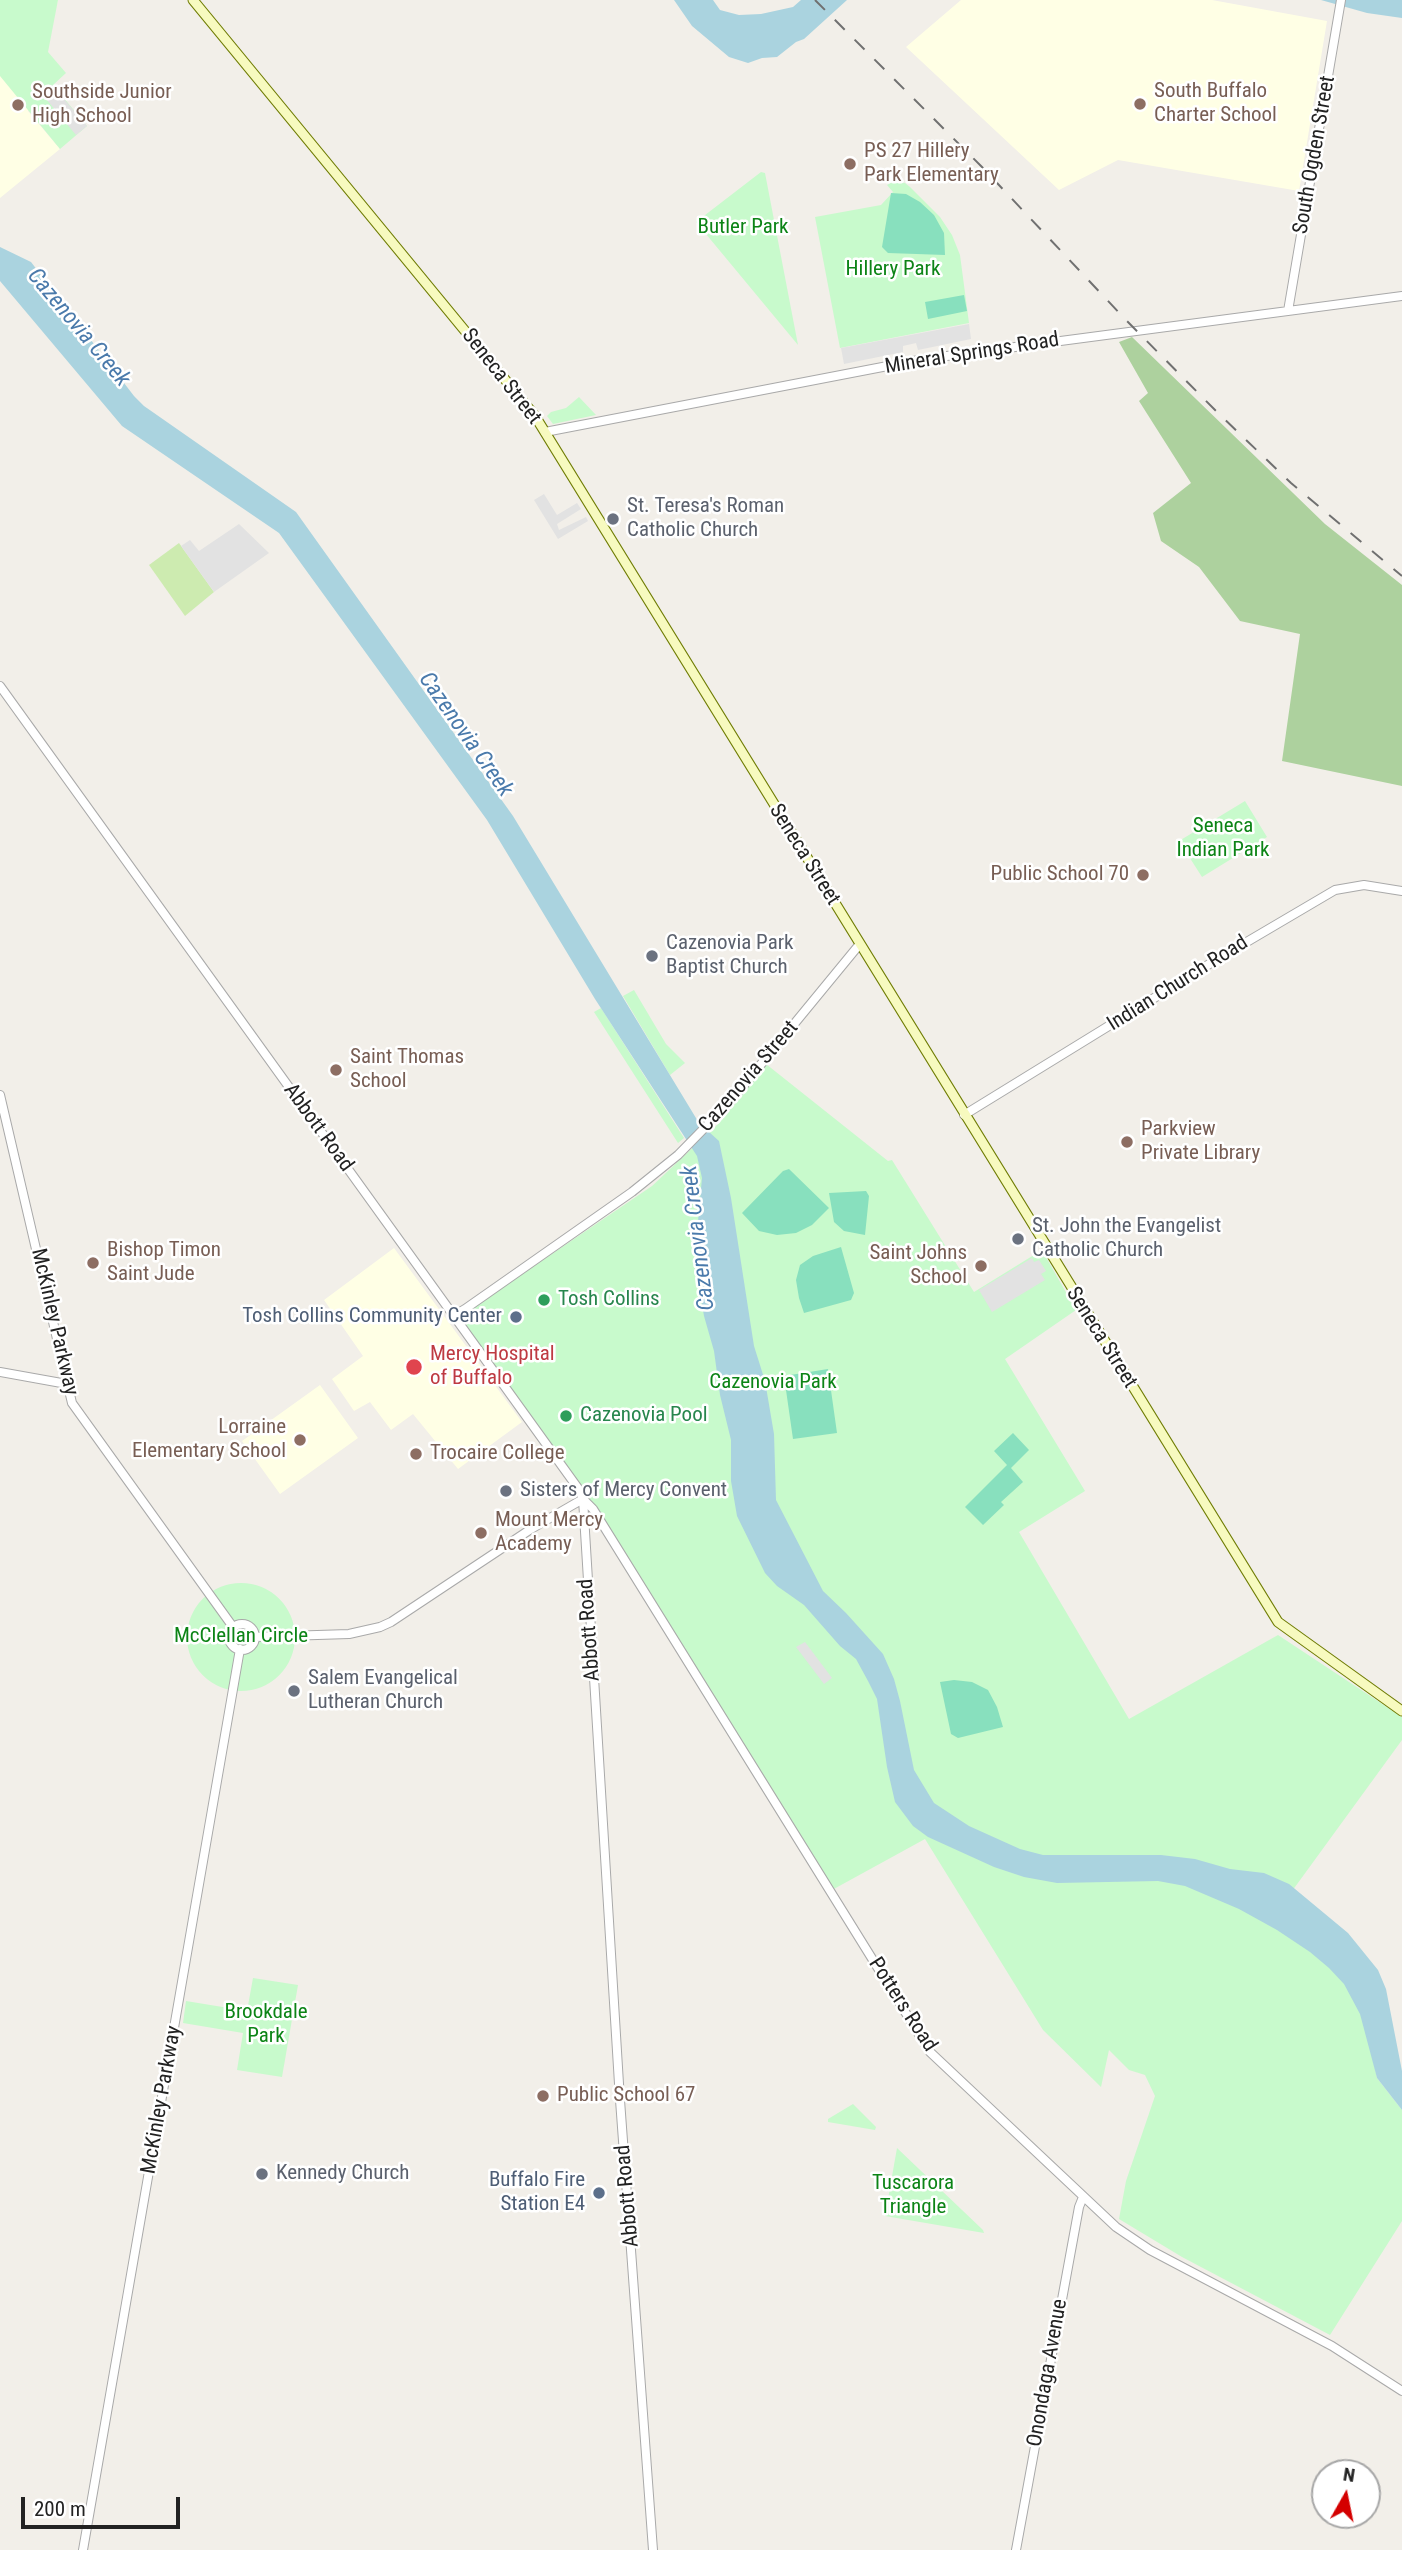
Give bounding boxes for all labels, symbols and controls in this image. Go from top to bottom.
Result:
street label: South Ogden Street [1289,74,1341,236]
place label: South Buffalo Charter School [1154,79,1277,129]
place label: Southside Junior High School [32,80,172,130]
marker: South Buffalo Charter School [1132,96,1148,112]
marker: Southside Junior High School [10,97,26,113]
place label: PS 27 Hillery Park Elementary [864,139,999,189]
marker: PS 27 Hillery Park Elementary [842,156,858,172]
park label: Butler Park [697,215,789,241]
park label: Hillery Park [846,257,940,283]
water label: Cazenovia Creek [20,263,136,393]
street label: Seneca Street [456,324,546,430]
street label: Mineral Springs Road [883,328,1061,380]
place label: St. Teresa's Roman Catholic Church [627,494,784,544]
marker: St. Teresa's Roman Catholic Church [605,511,621,527]
water label: Cazenovia Creek [412,667,518,803]
street label: Seneca Street [763,800,845,910]
park label: Seneca Indian Park [1176,814,1270,864]
place label: Public School 70 [991,862,1129,888]
marker: Public School 70 [1135,867,1151,883]
place label: Cazenovia Park Baptist Church [666,931,794,981]
street label: Indian Church Road [1103,931,1253,1037]
marker: Cazenovia Park Baptist Church [644,948,660,964]
street label: Cazenovia Street [694,1016,804,1138]
place label: Saint Thomas School [350,1045,464,1095]
marker: Saint Thomas School [328,1062,344,1078]
street label: Abbott Road [278,1079,358,1177]
place label: Parkview Private Library [1141,1117,1260,1167]
marker: Parkview Private Library [1119,1134,1135,1150]
water label: Cazenovia Creek [676,1164,722,1312]
place label: St. John the Evangelist Catholic Church [1032,1214,1221,1264]
marker: St. John the Evangelist Catholic Church [1010,1231,1026,1247]
place label: Bishop Timon Saint Jude [107,1238,221,1288]
place label: Saint Johns School [869,1241,967,1291]
street label: McKinley Parkway [25,1246,83,1398]
marker: Bishop Timon Saint Jude [85,1255,101,1271]
marker: Saint Johns School [973,1258,989,1274]
street label: Seneca Street [1060,1283,1142,1393]
place label: Tosh Collins [558,1287,660,1313]
marker: Tosh Collins [536,1292,552,1308]
place label: Tosh Collins Community Center [242,1304,502,1330]
marker: Tosh Collins Community Center [508,1309,524,1325]
place label: Mercy Hospital of Buffalo [430,1342,555,1392]
marker: Mercy Hospital of Buffalo [404,1357,424,1377]
park label: Cazenovia Park [709,1370,837,1396]
place label: Cazenovia Pool [580,1403,708,1429]
marker: Cazenovia Pool [558,1408,574,1424]
place label: Lorraine Elementary School [132,1415,286,1465]
marker: Lorraine Elementary School [292,1432,308,1448]
place label: Trocaire College [430,1441,564,1467]
marker: Trocaire College [408,1446,424,1462]
place label: Sisters of Mercy Convent [520,1478,727,1504]
marker: Sisters of Mercy Convent [498,1483,514,1499]
place label: Mount Mercy Academy [495,1508,603,1558]
marker: Mount Mercy Academy [473,1525,489,1541]
street label: Abbott Road [574,1578,606,1682]
park label: McClellan Circle [174,1624,308,1650]
place label: Salem Evangelical Lutheran Church [308,1666,458,1716]
marker: Salem Evangelical Lutheran Church [286,1683,302,1699]
street label: Potters Road [862,1953,942,2057]
park label: Brookdale Park [224,2000,308,2050]
street label: McKinley Parkway [137,2024,187,2176]
place label: Public School 67 [557,2083,695,2109]
marker: Public School 67 [535,2088,551,2104]
street label: Abbott Road [611,2144,645,2248]
place label: Kennedy Church [276,2161,409,2187]
marker: Kennedy Church [254,2166,270,2182]
place label: Buffalo Fire Station E4 [489,2168,585,2218]
park label: Tuscarora Triangle [872,2171,954,2221]
marker: Buffalo Fire Station E4 [591,2185,607,2201]
street label: Onondaga Avenue [1023,2297,1073,2449]
north arrow [1311,2459,1381,2529]
text: N [1341,2462,1357,2487]
scale bar [24,2484,184,2528]
text: 200 m [34,2497,86,2521]

